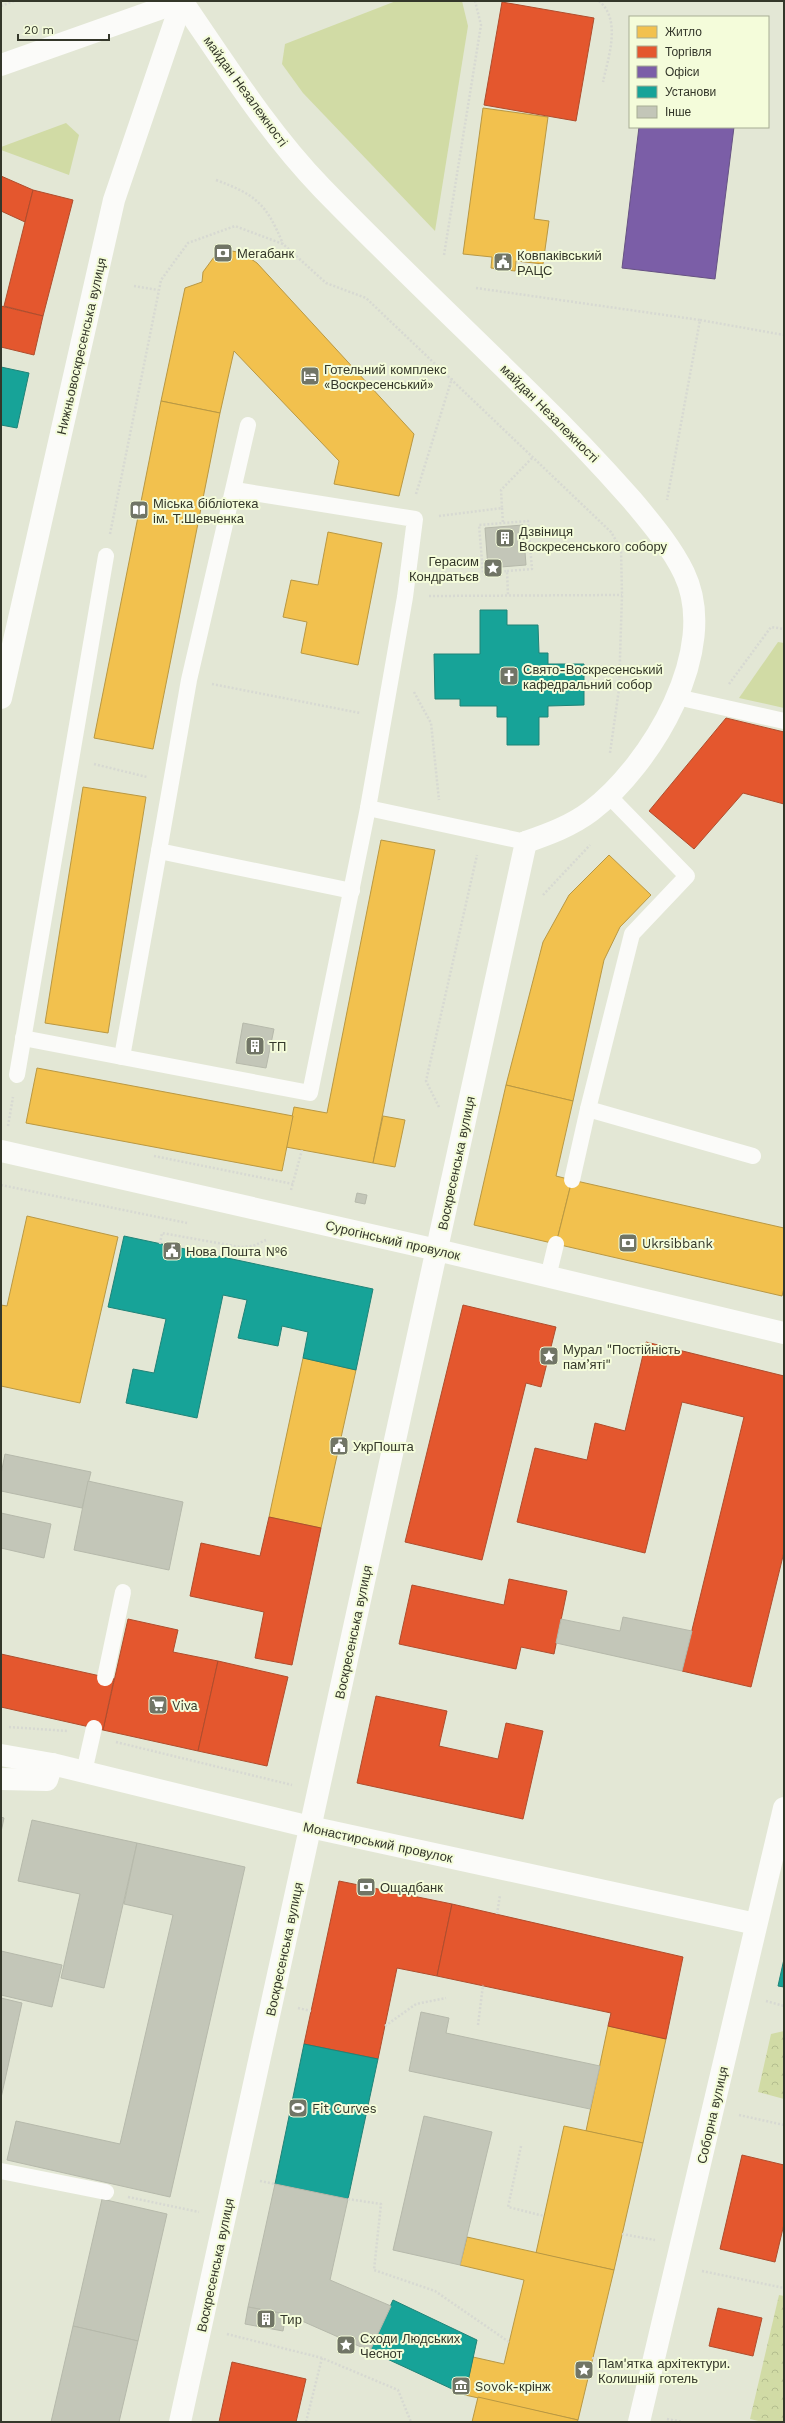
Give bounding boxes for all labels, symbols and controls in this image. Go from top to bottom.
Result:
scale bar [18,16,109,42]
legend [629,16,769,128]
text: 20 m [24,23,54,37]
text: Житло [665,25,702,39]
street label: майдан Незалежності [201,33,291,149]
text: Торгівля [665,45,711,59]
text: Офіси [665,65,700,79]
text: Установи [665,85,716,99]
text: Інше [665,105,692,119]
bank icon: Мегабанк [212,242,234,264]
place label: Мегабанк [237,246,294,261]
place label: Ковпаківський РАЦС [517,248,602,278]
public building icon: Ковпаківський РАЦС [492,251,514,273]
street label: Нижньовоскресенська вулиця [54,256,109,436]
street label: майдан Незалежності [497,361,602,466]
place label: Готельний комплекс «Воскресенський» [324,362,447,392]
hotel icon: Готельний комплекс «Воскресенський» [299,365,321,387]
place label: Міська бібліотека ім. Т.Шевченка [153,496,259,526]
library icon: Міська бібліотека ім. Т.Шевченка [128,499,150,521]
place label: Дзвіниця Воскресенського собору [519,524,668,554]
building icon: Дзвіниця Воскресенського собору [494,527,516,549]
place label: Герасим Кондратьєв [409,554,479,584]
place icon: Герасим Кондратьєв [482,557,504,579]
place label: Свято-Воскресенський кафедральний собор [523,662,663,692]
church icon: Свято-Воскресенський кафедральний собор [498,665,520,687]
building icon: ТП [244,1035,266,1057]
place label: ТП [269,1039,286,1054]
street label: Воскресенська вулиця [435,1095,478,1231]
street label: Сурогінський провулок [324,1218,462,1263]
bank icon: Ukrsibbank [617,1232,639,1254]
place label: Ukrsibbank [642,1236,714,1251]
public building icon: Нова Пошта №6 [161,1240,183,1262]
place label: Нова Пошта №6 [186,1244,288,1259]
place label: Мурал "Постійність пам’яті" [563,1342,681,1372]
place icon: Мурал "Постійність пам’яті" [538,1345,560,1367]
public building icon: УкрПошта [328,1435,350,1457]
place label: УкрПошта [353,1439,414,1454]
street label: Воскресенська вулиця [332,1564,375,1700]
supermarket icon: Viva [147,1694,169,1716]
place label: Viva [172,1698,198,1713]
street label: Монастирський провулок [302,1819,454,1866]
bank icon: Ощадбанк [355,1876,377,1898]
place label: Ощадбанк [380,1880,443,1895]
street label: Воскресенська вулиця [263,1881,306,2017]
street label: Соборна вулиця [694,2065,731,2165]
sports icon: Fit Curves [287,2097,309,2119]
place label: Fit Curves [312,2101,377,2116]
street label: Воскресенська вулиця [194,2197,237,2333]
building icon: Тир [255,2308,277,2330]
place label: Тир [280,2312,302,2327]
place label: Сходи Людських Чеснот [360,2331,461,2361]
place icon: Сходи Людських Чеснот [335,2334,357,2356]
place label: Пам'ятка архітектури. Колишній готель [598,2356,730,2386]
place icon: Пам'ятка архітектури. Колишній готель [573,2359,595,2381]
museum icon: Sovok-крінж [450,2375,472,2397]
place label: Sovok-крінж [475,2379,551,2394]

